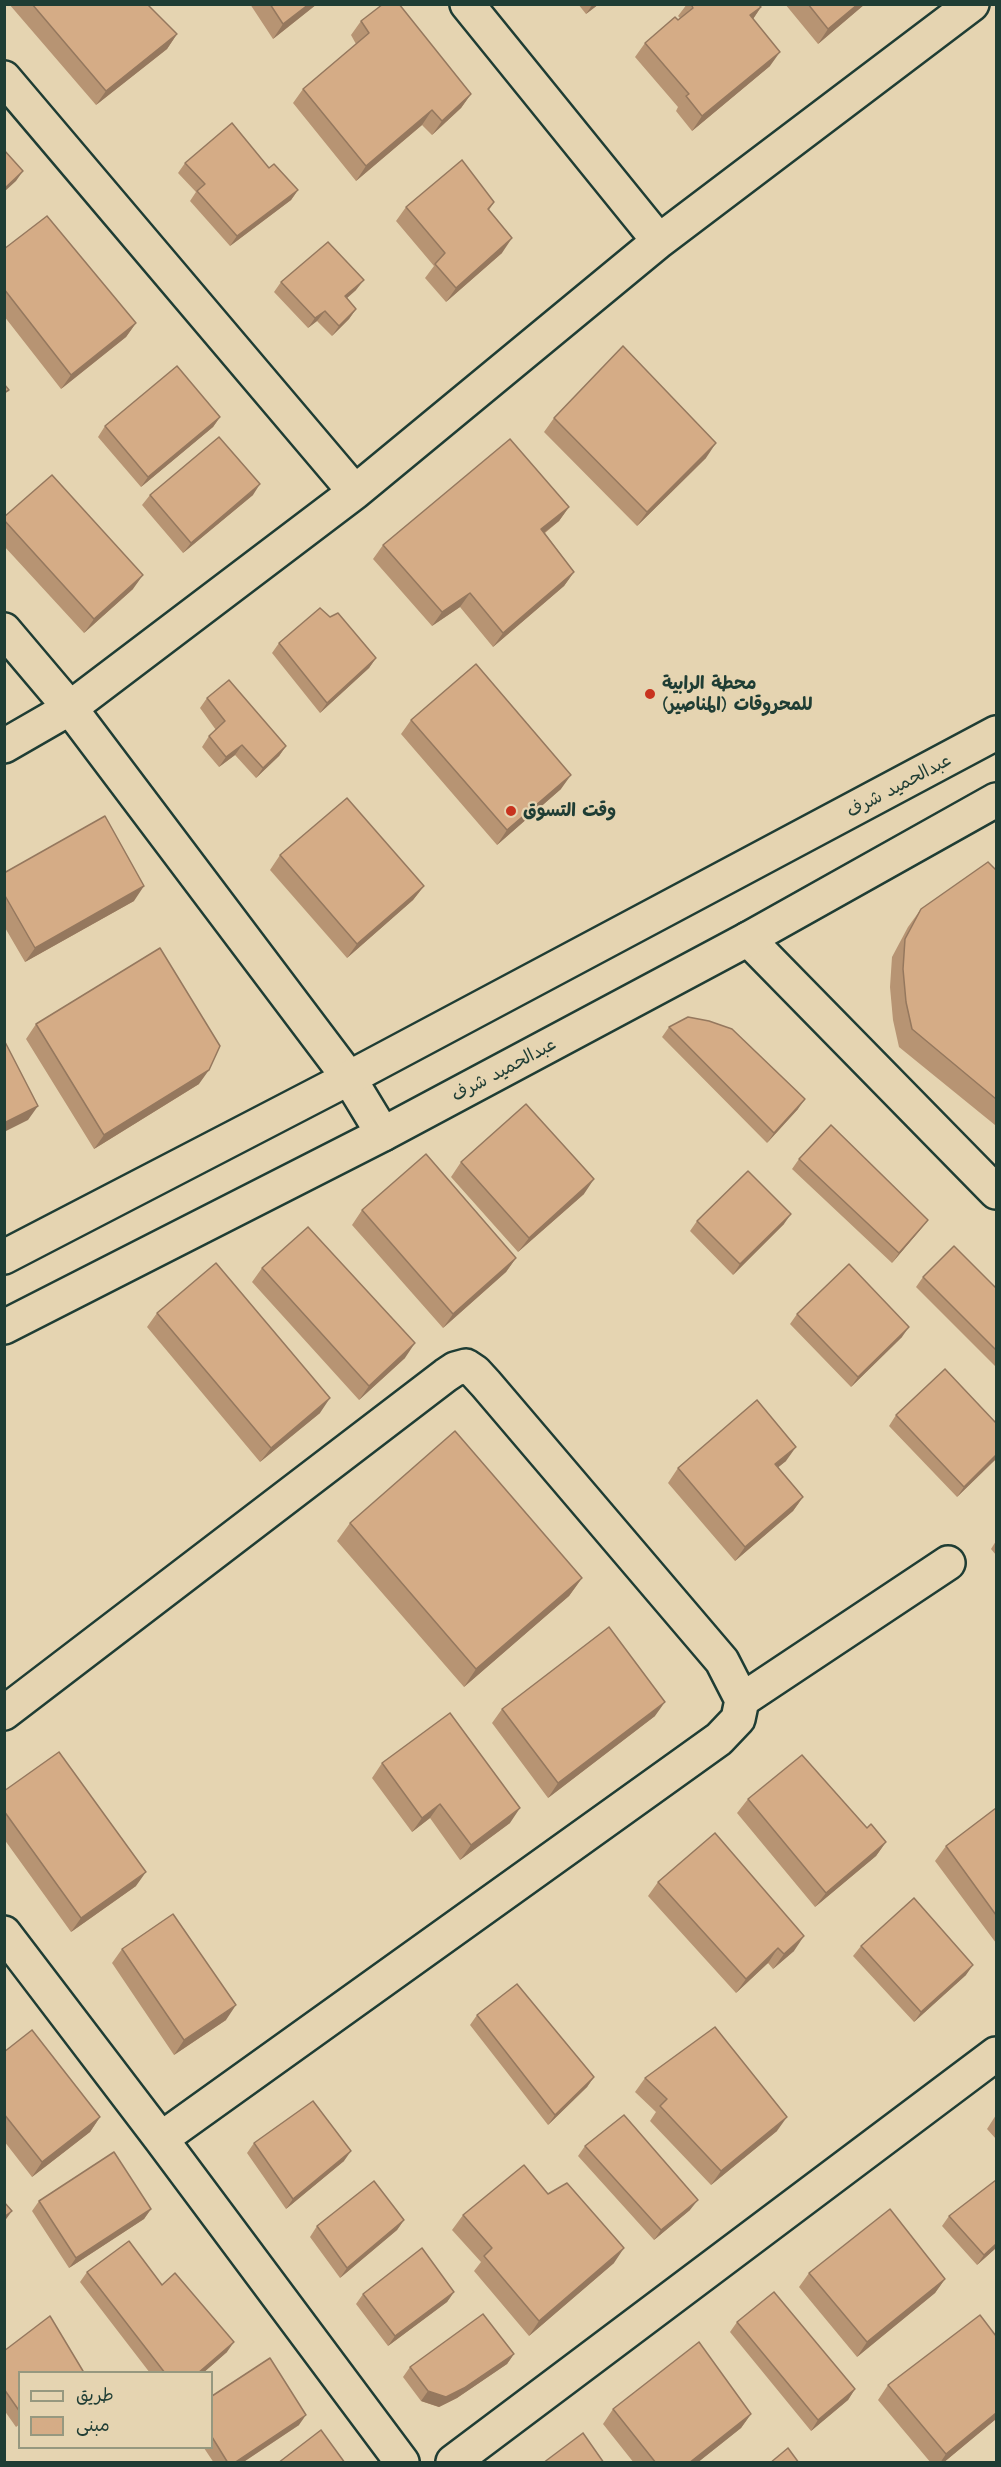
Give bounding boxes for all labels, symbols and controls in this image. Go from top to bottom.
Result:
place label: محطة الرابية للمحروقات (المناصير) [662,673,812,716]
marker: محطة الرابية للمحروقات (المناصير) [643,687,657,701]
street label: عبدالحميد شرف [843,749,955,823]
place label: وقت التسوق [523,800,616,822]
marker: وقت التسوق [504,804,518,818]
street label: عبدالحميد شرف [448,1033,560,1107]
legend [18,2371,213,2449]
text: طريق [76,2385,114,2406]
text: مبنى [76,2415,110,2436]

